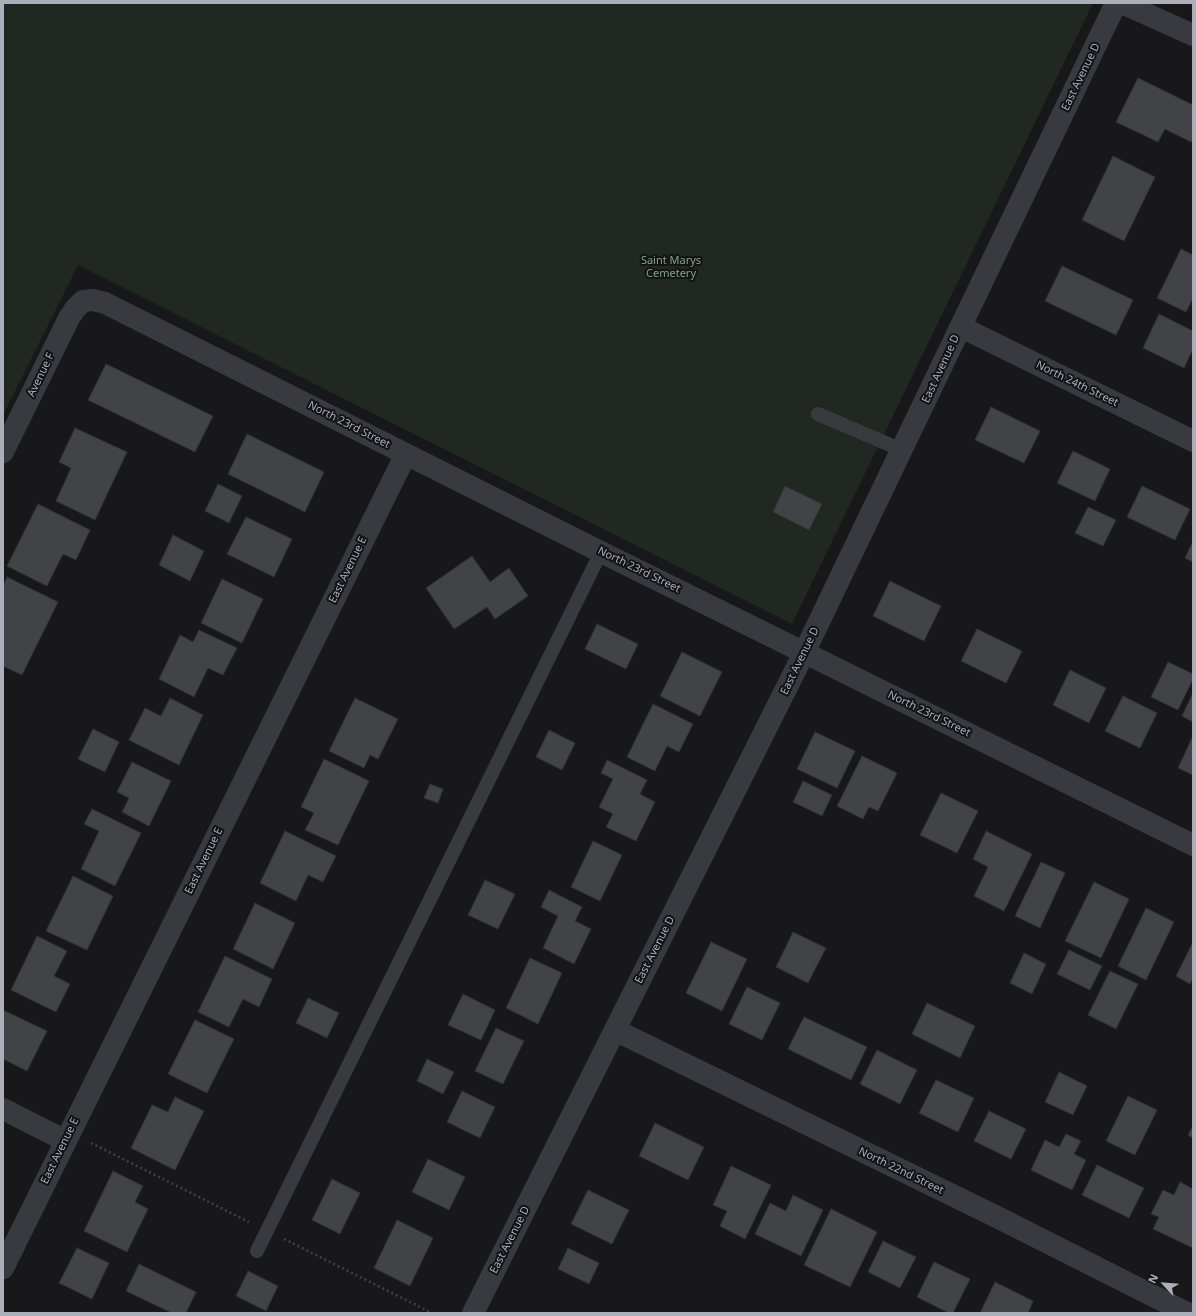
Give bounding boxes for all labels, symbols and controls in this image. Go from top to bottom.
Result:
street label: East Avenue D [1059,41,1103,113]
park label: Saint Marys Cemetery [641,254,701,280]
street label: East Avenue D [919,333,963,405]
street label: Avenue F [25,351,57,399]
street label: North 24th Street [1034,358,1120,410]
street label: North 23rd Street [306,399,392,451]
street label: East Avenue E [326,535,370,605]
street label: North 23rd Street [595,544,683,596]
street label: East Avenue D [778,625,822,697]
street label: North 23rd Street [885,688,973,740]
street label: East Avenue E [182,826,226,896]
street label: East Avenue D [632,914,678,986]
street label: East Avenue E [38,1116,82,1186]
street label: North 22nd Street [856,1145,946,1197]
street label: East Avenue D [487,1204,533,1276]
north arrow [1144,1264,1184,1304]
text: N [1144,1271,1161,1286]

